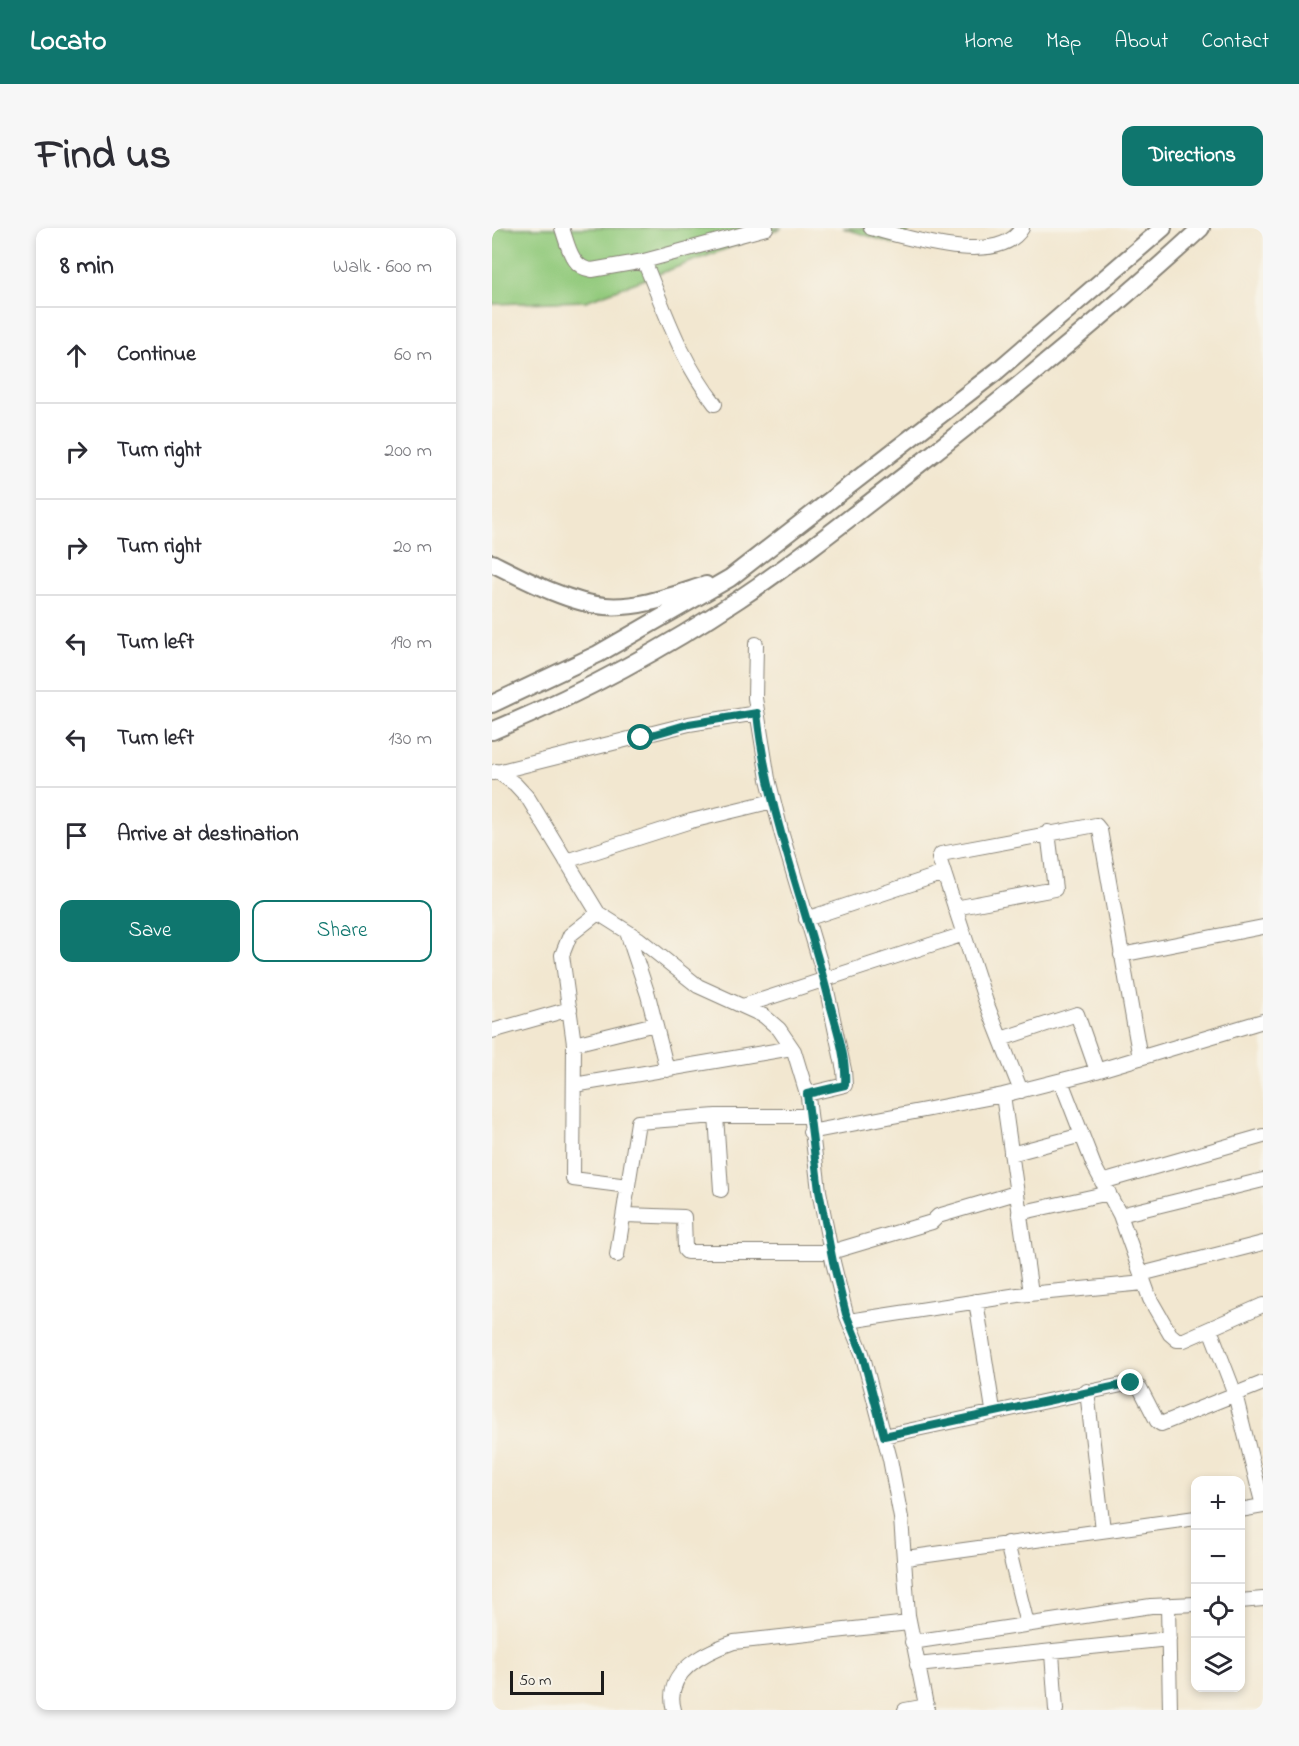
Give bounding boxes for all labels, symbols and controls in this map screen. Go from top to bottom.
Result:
text: Locato [30,22,106,63]
text: Home [964,27,1013,57]
text: Map [1046,27,1081,57]
text: About [1114,27,1168,57]
text: Contact [1201,27,1269,57]
text: Find us [36,126,171,187]
button: Directions [1122,126,1263,186]
text: 8 min [60,248,114,286]
text: Walk · 600 m [333,253,432,282]
icon: ahead [60,339,93,372]
text: Continue [117,339,196,371]
text: 60 m [394,341,432,370]
icon: right [60,435,93,468]
text: Turn right [117,435,202,467]
text: 200 m [384,437,432,466]
icon: right [60,531,93,564]
text: Turn right [117,531,202,563]
text: 20 m [393,533,432,562]
icon: left [60,627,93,660]
text: Turn left [117,627,194,659]
text: 190 m [390,629,432,658]
icon: left [60,723,93,756]
text: Turn left [117,723,194,755]
route start [627,724,653,750]
text: 130 m [388,725,432,754]
icon: arrive [60,819,93,852]
text: Arrive at destination [117,819,299,851]
button: Save [60,900,240,962]
button: Share [252,900,432,962]
route end [1117,1369,1143,1395]
map controls [1191,1476,1245,1692]
button: + [1191,1476,1245,1530]
button: − [1191,1530,1245,1584]
button: locate [1191,1584,1245,1638]
button: layers [1191,1638,1245,1692]
scale bar [510,1668,604,1696]
text: 50 m [519,1669,551,1693]

